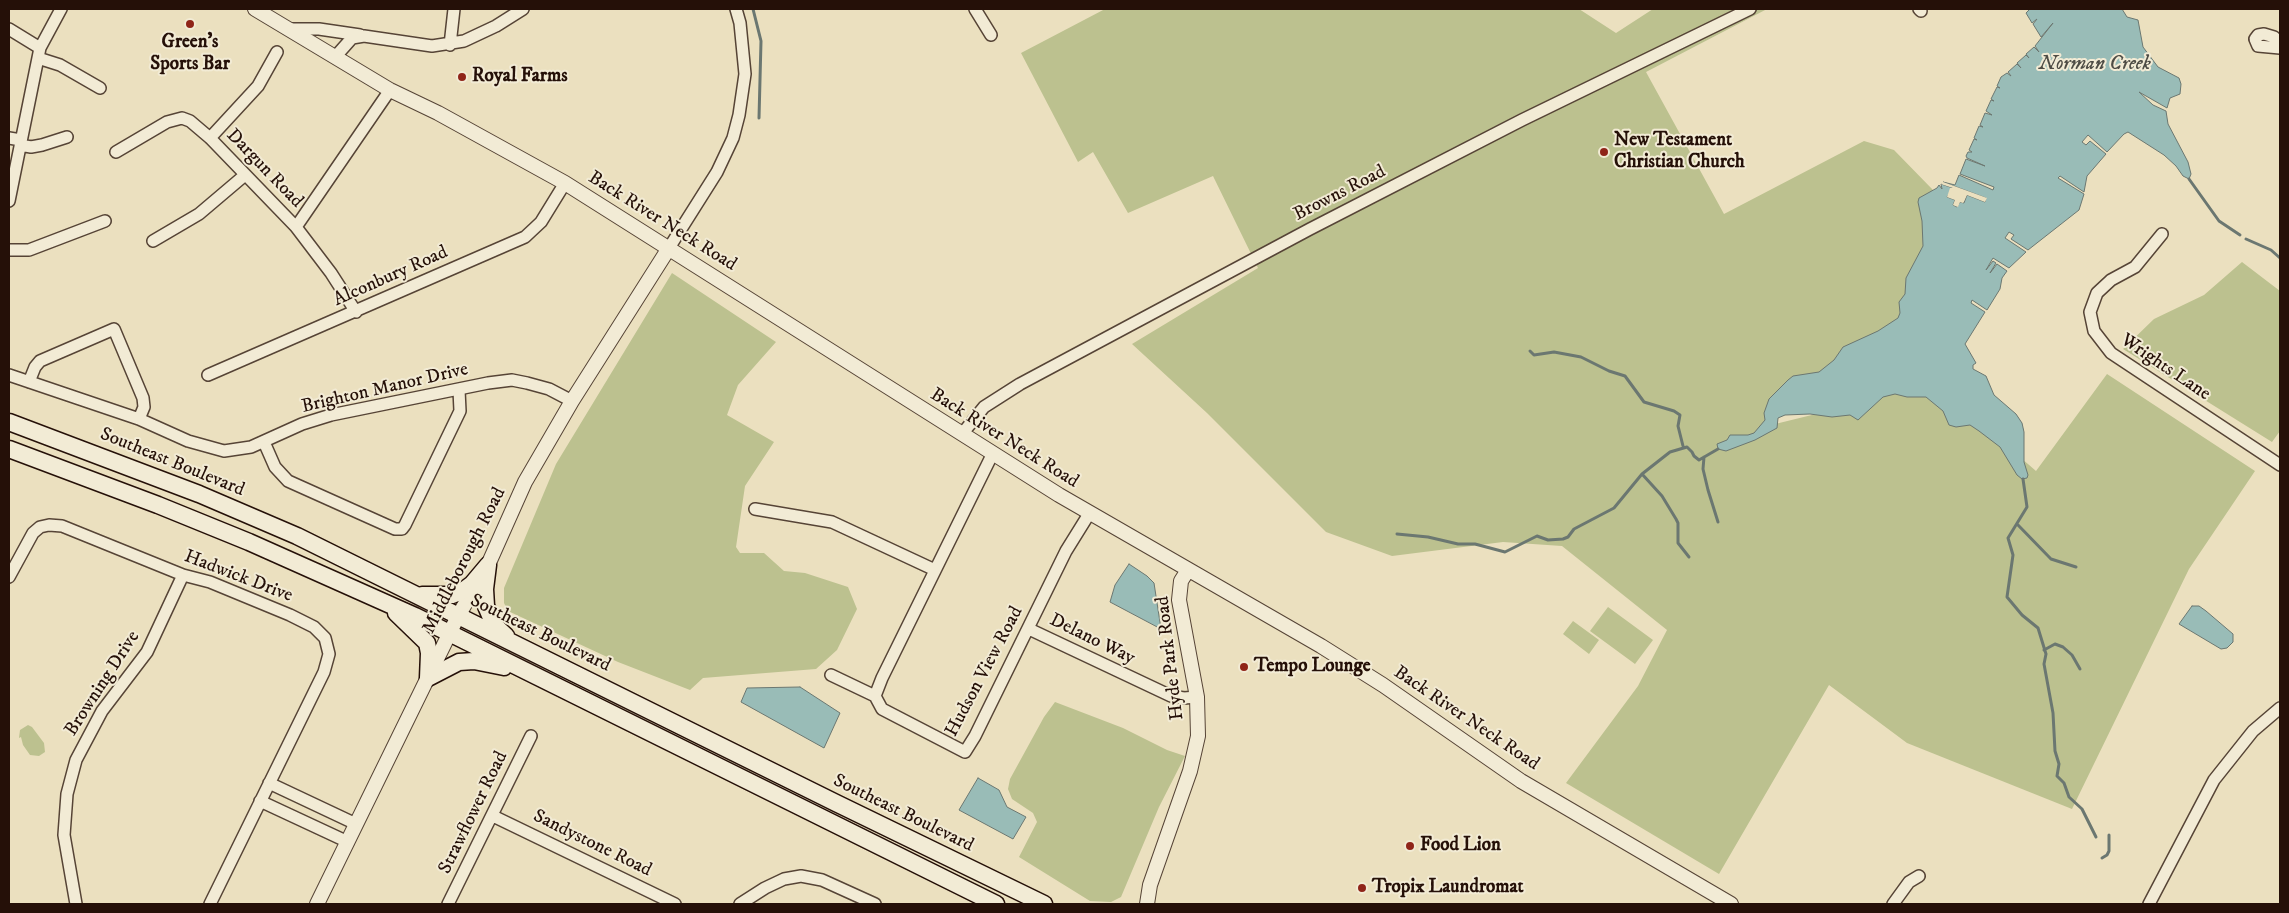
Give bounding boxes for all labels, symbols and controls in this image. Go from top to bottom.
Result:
marker: Green's Sports Bar [184,18,196,30]
place label: Green's Sports Bar [150,32,230,76]
water label: Norman Creek [2039,53,2151,77]
place label: Royal Farms [472,66,568,88]
marker: Royal Farms [456,71,468,83]
street label: Dargun Road [221,125,307,213]
place label: New Testament Christian Church [1614,130,1745,174]
marker: New Testament Christian Church [1598,146,1610,158]
street label: Browns Road [1290,161,1390,227]
street label: Back River Neck Road [584,167,740,277]
street label: Alconbury Road [330,242,452,312]
street label: Wrights Lane [2116,330,2214,406]
street label: Brighton Manor Drive [299,359,471,419]
street label: Back River Neck Road [926,384,1082,494]
street label: Southeast Boulevard [96,424,248,502]
street label: Middleborough Road [418,484,512,638]
street label: Hadwick Drive [180,546,296,608]
street label: Southeast Boulevard [466,590,614,678]
street label: Hyde Park Road [1152,595,1190,721]
street label: Hudson View Road [941,603,1029,741]
street label: Delano Way [1046,610,1138,670]
street label: Browning Drive [61,627,145,741]
place label: Tempo Lounge [1254,656,1371,678]
marker: Tempo Lounge [1238,661,1250,673]
street label: Back River Neck Road [1389,662,1543,776]
street label: Strawflower Road [434,748,514,878]
street label: Southeast Boulevard [829,770,977,858]
street label: Sandystone Road [529,805,655,883]
place label: Food Lion [1420,835,1501,857]
marker: Food Lion [1404,840,1416,852]
place label: Tropix Laundromat [1372,877,1524,899]
marker: Tropix Laundromat [1356,882,1368,894]

